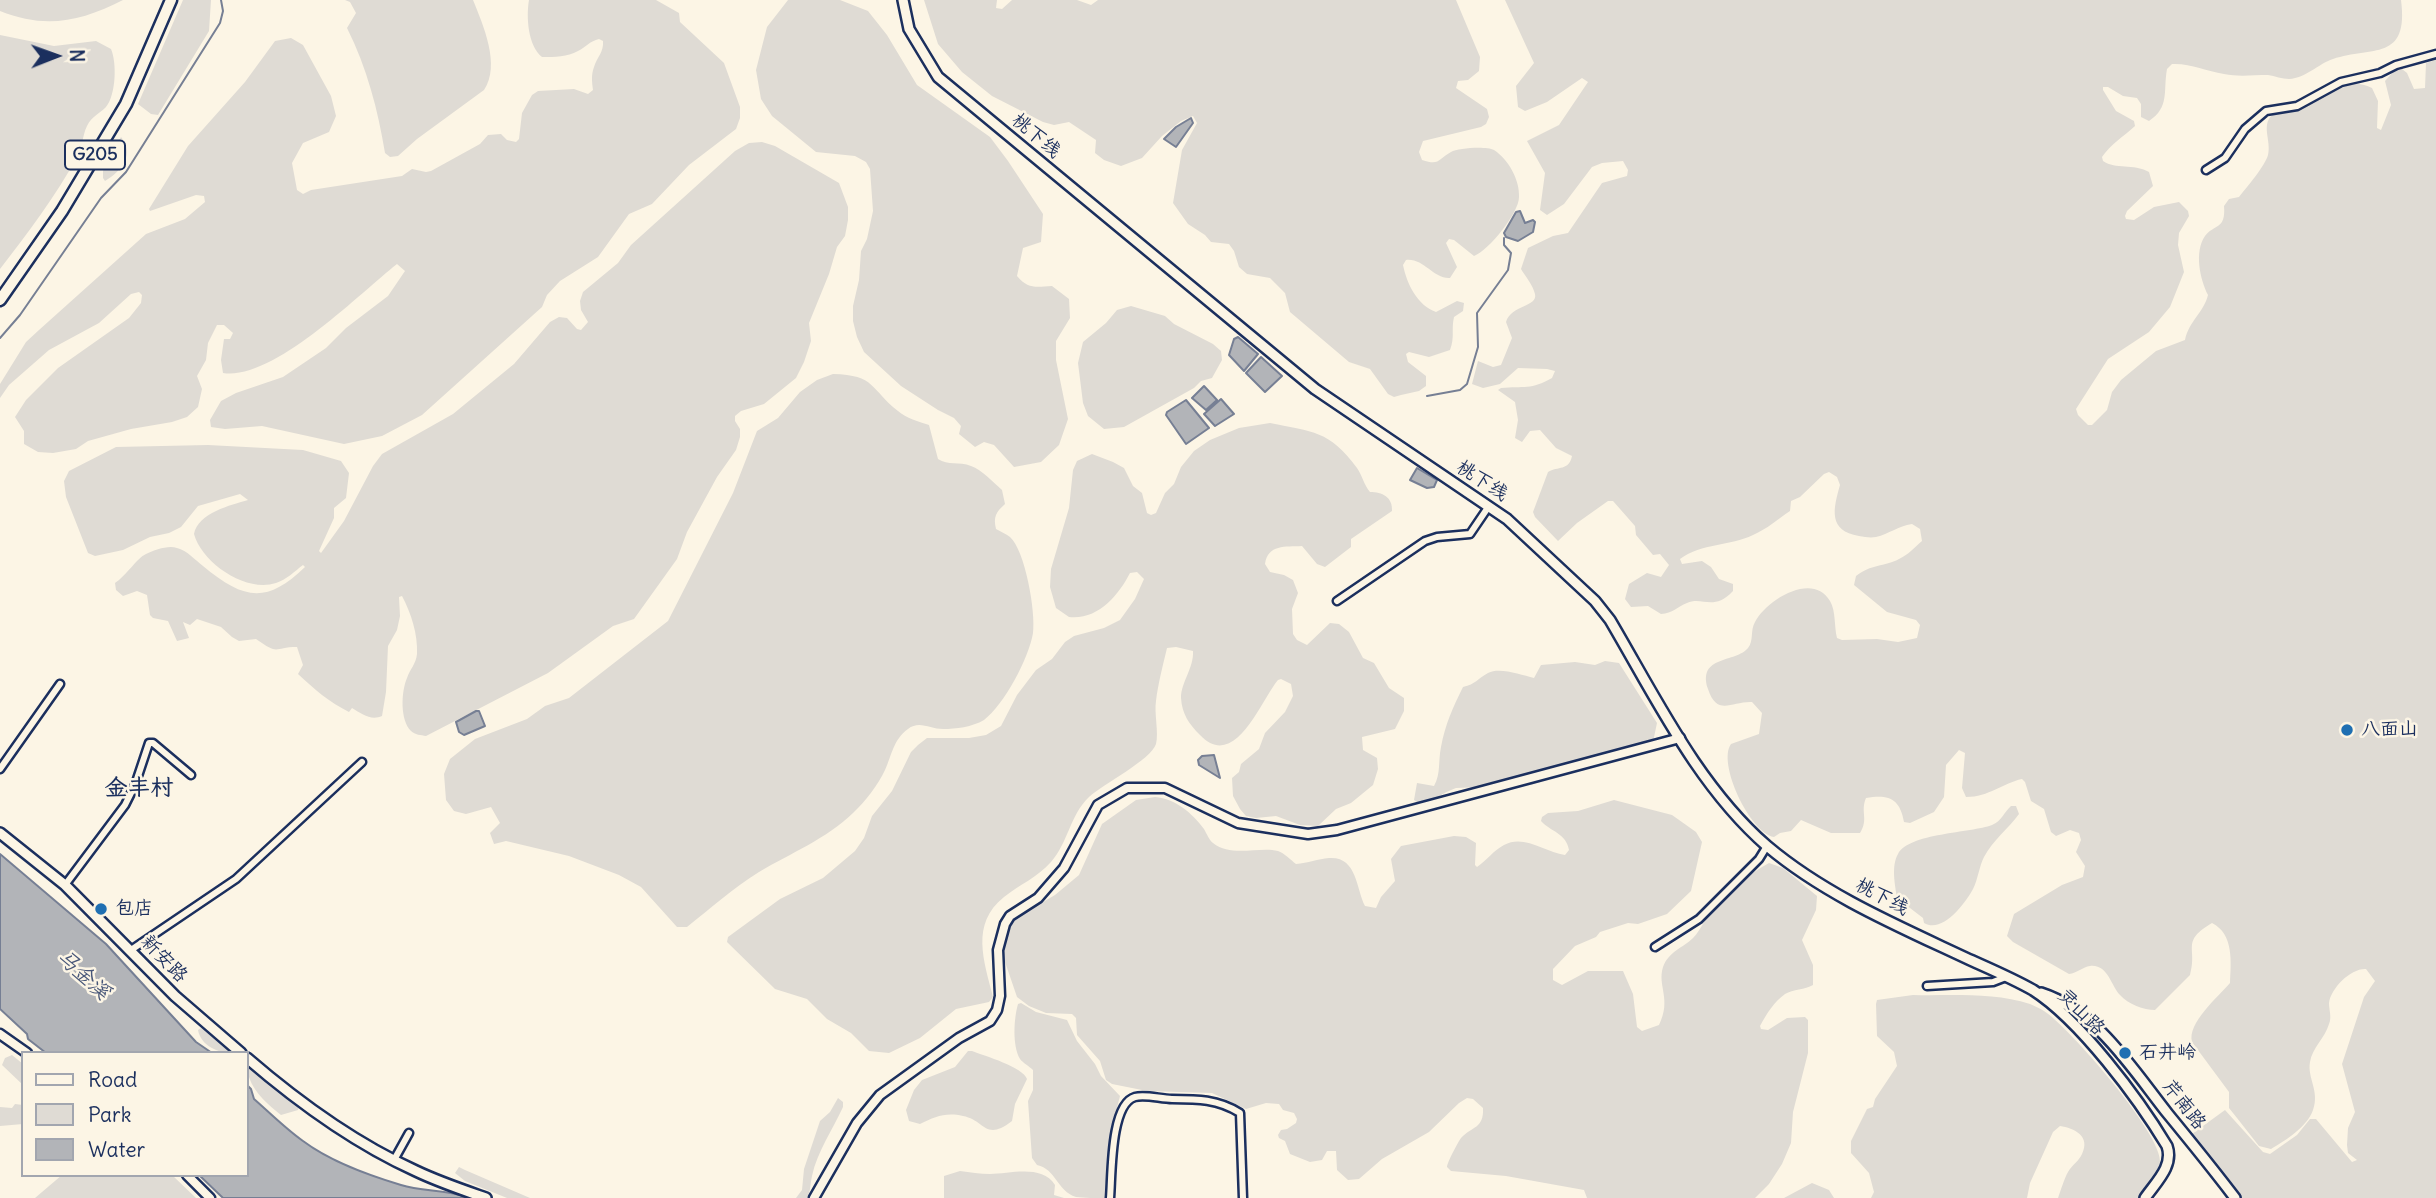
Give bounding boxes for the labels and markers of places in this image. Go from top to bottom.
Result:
place label: 八面山 [2361,719,2418,741]
marker: 八面山 [2339,722,2355,738]
place label: 包店 [115,898,153,920]
marker: 包店 [93,901,109,917]
place label: 石井岭 [2139,1042,2196,1064]
marker: 石井岭 [2117,1045,2133,1061]

